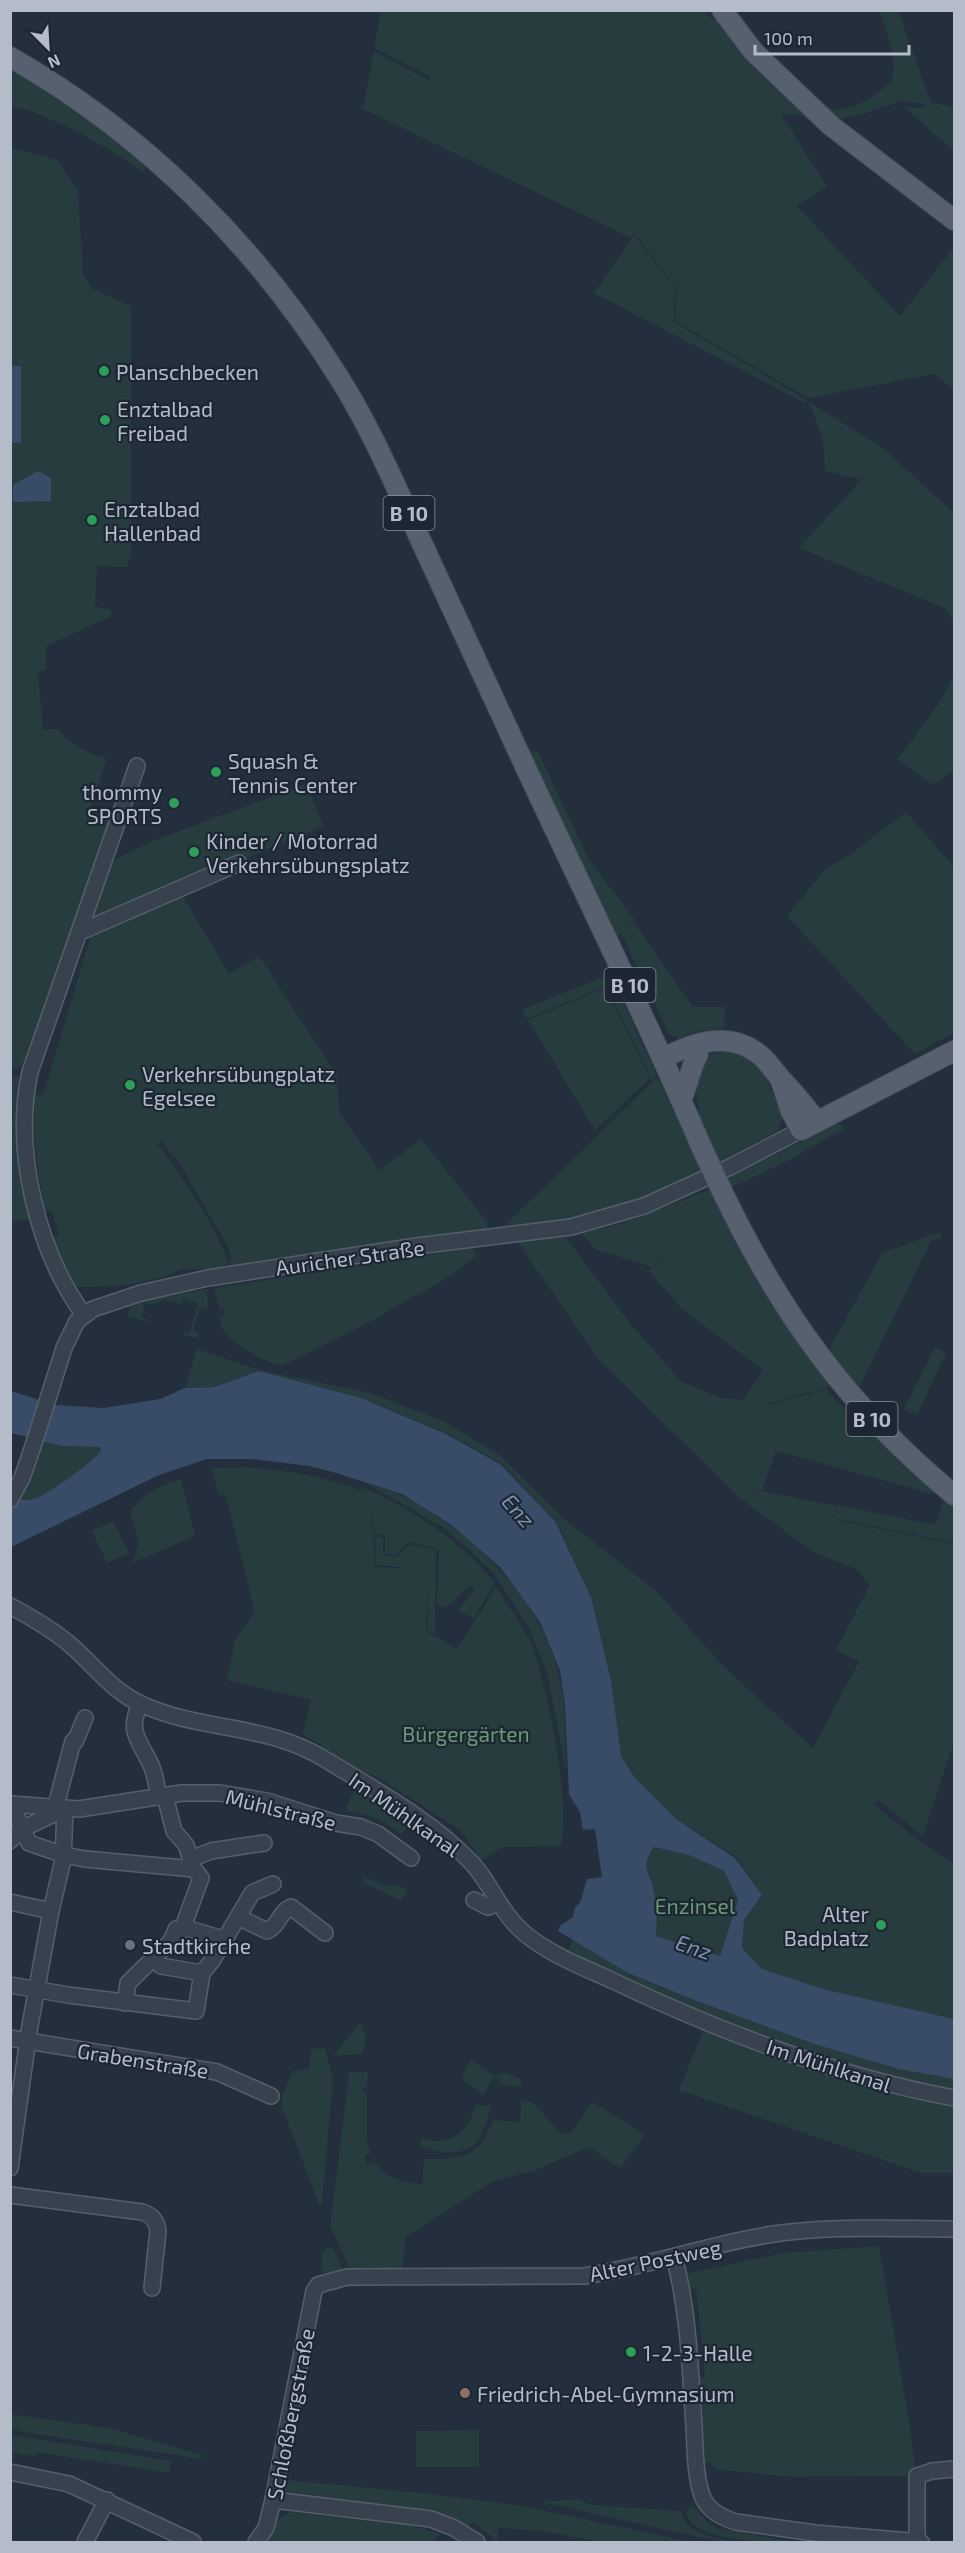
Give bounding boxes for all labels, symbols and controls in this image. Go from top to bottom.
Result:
north arrow [18,18,78,78]
scale bar [755,18,910,56]
text: 100 m [764,27,813,49]
text: N [45,51,63,73]
place label: Planschbecken [116,359,259,384]
marker: Planschbecken [97,364,111,378]
place label: Enztalbad Freibad [117,396,213,445]
marker: Enztalbad Freibad [98,413,112,427]
place label: Enztalbad Hallenbad [104,496,201,545]
road number: B 10 [384,496,434,530]
marker: Enztalbad Hallenbad [85,513,99,527]
place label: Squash & Tennis Center [228,748,358,797]
marker: Squash & Tennis Center [209,765,223,779]
place label: thommy SPORTS [82,779,162,828]
marker: thommy SPORTS [167,796,181,810]
place label: Kinder / Motorrad Verkehrsübungsplatz [206,828,410,877]
marker: Kinder / Motorrad Verkehrsübungsplatz [187,845,201,859]
road number: B 10 [604,968,656,1002]
place label: Verkehrsübungplatz Egelsee [142,1061,335,1110]
marker: Verkehrsübungplatz Egelsee [123,1078,137,1092]
street label: Auricher Straße [274,1234,426,1280]
road number: B 10 [846,1402,898,1436]
water label: Enz [497,1488,541,1532]
park label: Bürgergärten [402,1721,530,1746]
street label: Im Mühlkanal [345,1767,466,1862]
street label: Mühlstraße [223,1783,339,1835]
park label: Enzinsel [655,1893,736,1918]
place label: Alter Badplatz [784,1901,870,1950]
marker: Alter Badplatz [874,1918,888,1932]
water label: Enz [673,1928,715,1964]
place label: Stadtkirche [142,1933,251,1958]
marker: Stadtkirche [123,1938,137,1952]
street label: Im Mühlkanal [764,2033,895,2097]
street label: Grabenstraße [76,2037,210,2083]
street label: Alter Postweg [587,2234,723,2286]
street label: Schloßbergstraße [261,2326,319,2502]
place label: 1-2-3-Halle [643,2340,752,2365]
marker: 1-2-3-Halle [624,2345,638,2359]
place label: Friedrich-Abel-Gymnasium [477,2381,735,2406]
marker: Friedrich-Abel-Gymnasium [458,2386,472,2400]

